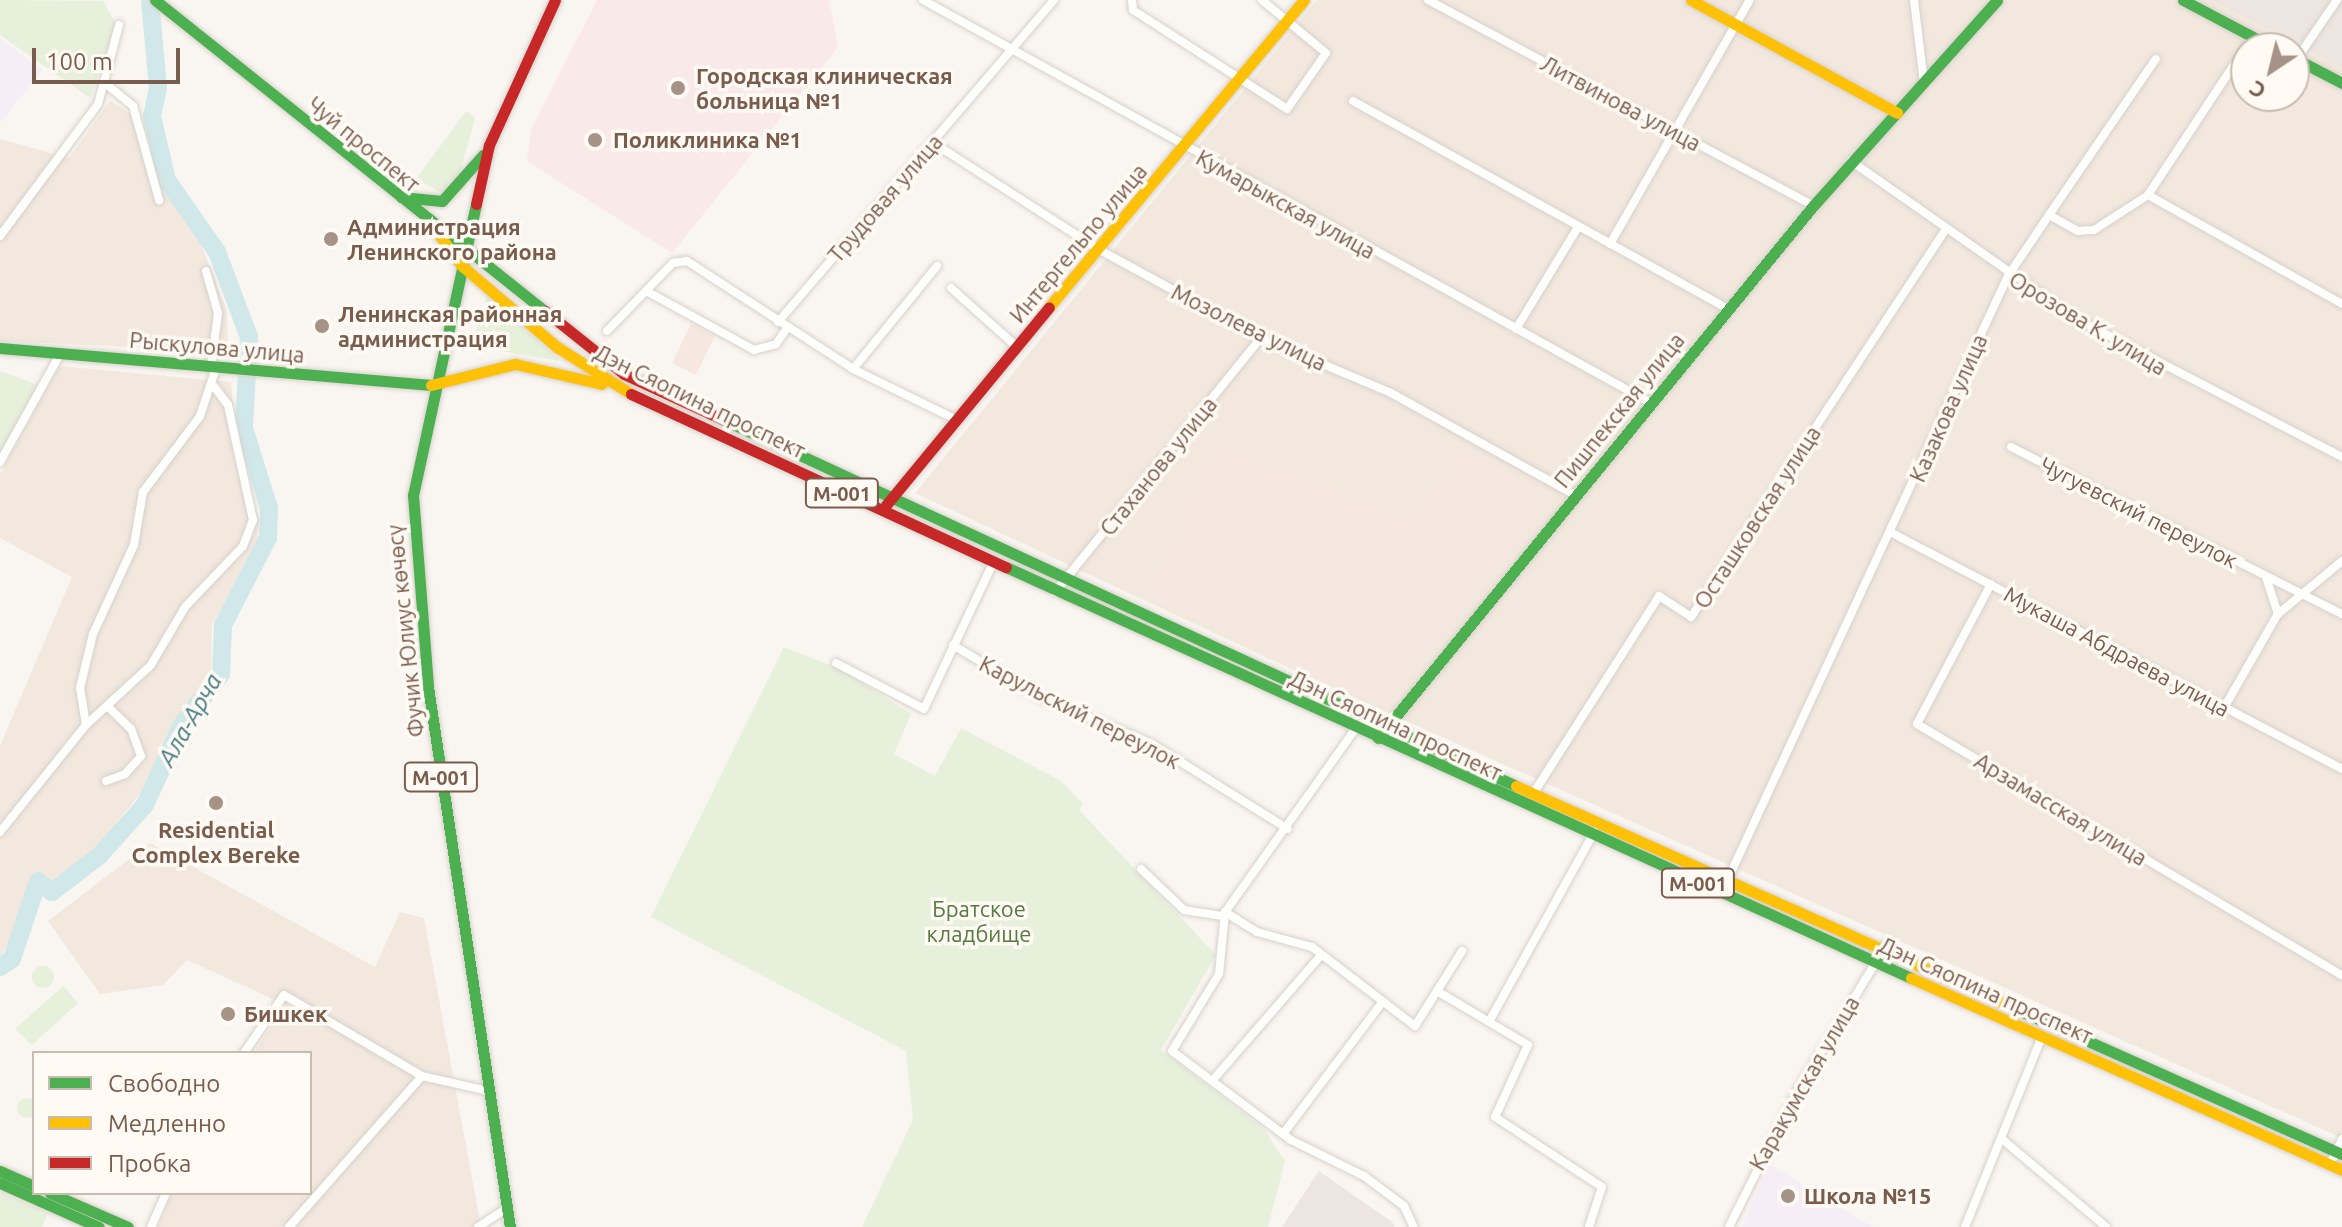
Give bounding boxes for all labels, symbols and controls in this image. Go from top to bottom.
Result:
scale bar [36,32,184,82]
north arrow [2230,32,2310,112]
text: 100 m [46,48,113,75]
street label: Литвинова улица [1536,50,1706,156]
place label: Городская клиническая больница №1 [696,62,953,114]
text: С [2244,76,2270,105]
marker: Городская клиническая больница №1 [667,77,689,99]
street label: Чуй проспект [303,91,425,197]
place label: Поликлиника №1 [613,127,802,153]
marker: Поликлиника №1 [584,129,606,151]
street label: Трудовая улица [822,129,948,267]
street label: Кумарыкская улица [1192,144,1380,264]
street label: Интергельпо улица [1004,158,1152,328]
place label: Администрация Ленинского района [347,213,557,264]
marker: Администрация Ленинского района [322,230,340,248]
street label: Орозова К. улица [2004,266,2172,380]
street label: Мозолева улица [1167,278,1331,376]
place label: Ленинская районная администрация [338,300,562,352]
marker: Ленинская районная администрация [313,317,331,335]
street label: Рыскулова улица [128,326,306,368]
street label: Пишпекская улица [1548,327,1690,493]
street label: Казакова улица [1904,330,1992,486]
street label: Дэн Сяопина проспект [590,338,810,464]
street label: Стаханова улица [1094,391,1222,541]
street label: Осташковская улица [1688,421,1826,613]
street label: Чугуевский переулок [2036,451,2242,573]
road number: M-001 [804,477,880,509]
street label: Фучик Юлиус көчөсү [381,523,429,739]
street label: Мукаша Абдраева улица [2000,580,2234,722]
street label: Карульский переулок [975,650,1185,774]
street label: Дэн Сяопина проспект [1286,664,1506,786]
water label: Ала-Арча [152,669,228,771]
street label: Арзамасская улица [1970,747,2152,871]
road number: М-001 [403,761,479,793]
marker: Residential Complex Bereke [207,794,225,812]
place label: Residential Complex Bereke [132,816,300,868]
road number: M-001 [1660,867,1736,899]
park label: Братское кладбище [927,895,1031,946]
street label: Дэн Сяопина проспект [1875,931,2097,1049]
street label: Каракумская улица [1743,991,1865,1175]
place label: Бишкек [244,1001,328,1027]
marker: Бишкек [219,1005,237,1023]
legend [32,1051,312,1195]
text: Свободно [108,1070,220,1097]
text: Медленно [108,1110,226,1137]
text: Пробка [108,1150,191,1177]
place label: Школа №15 [1804,1183,1931,1209]
marker: Школа №15 [1779,1187,1797,1205]

